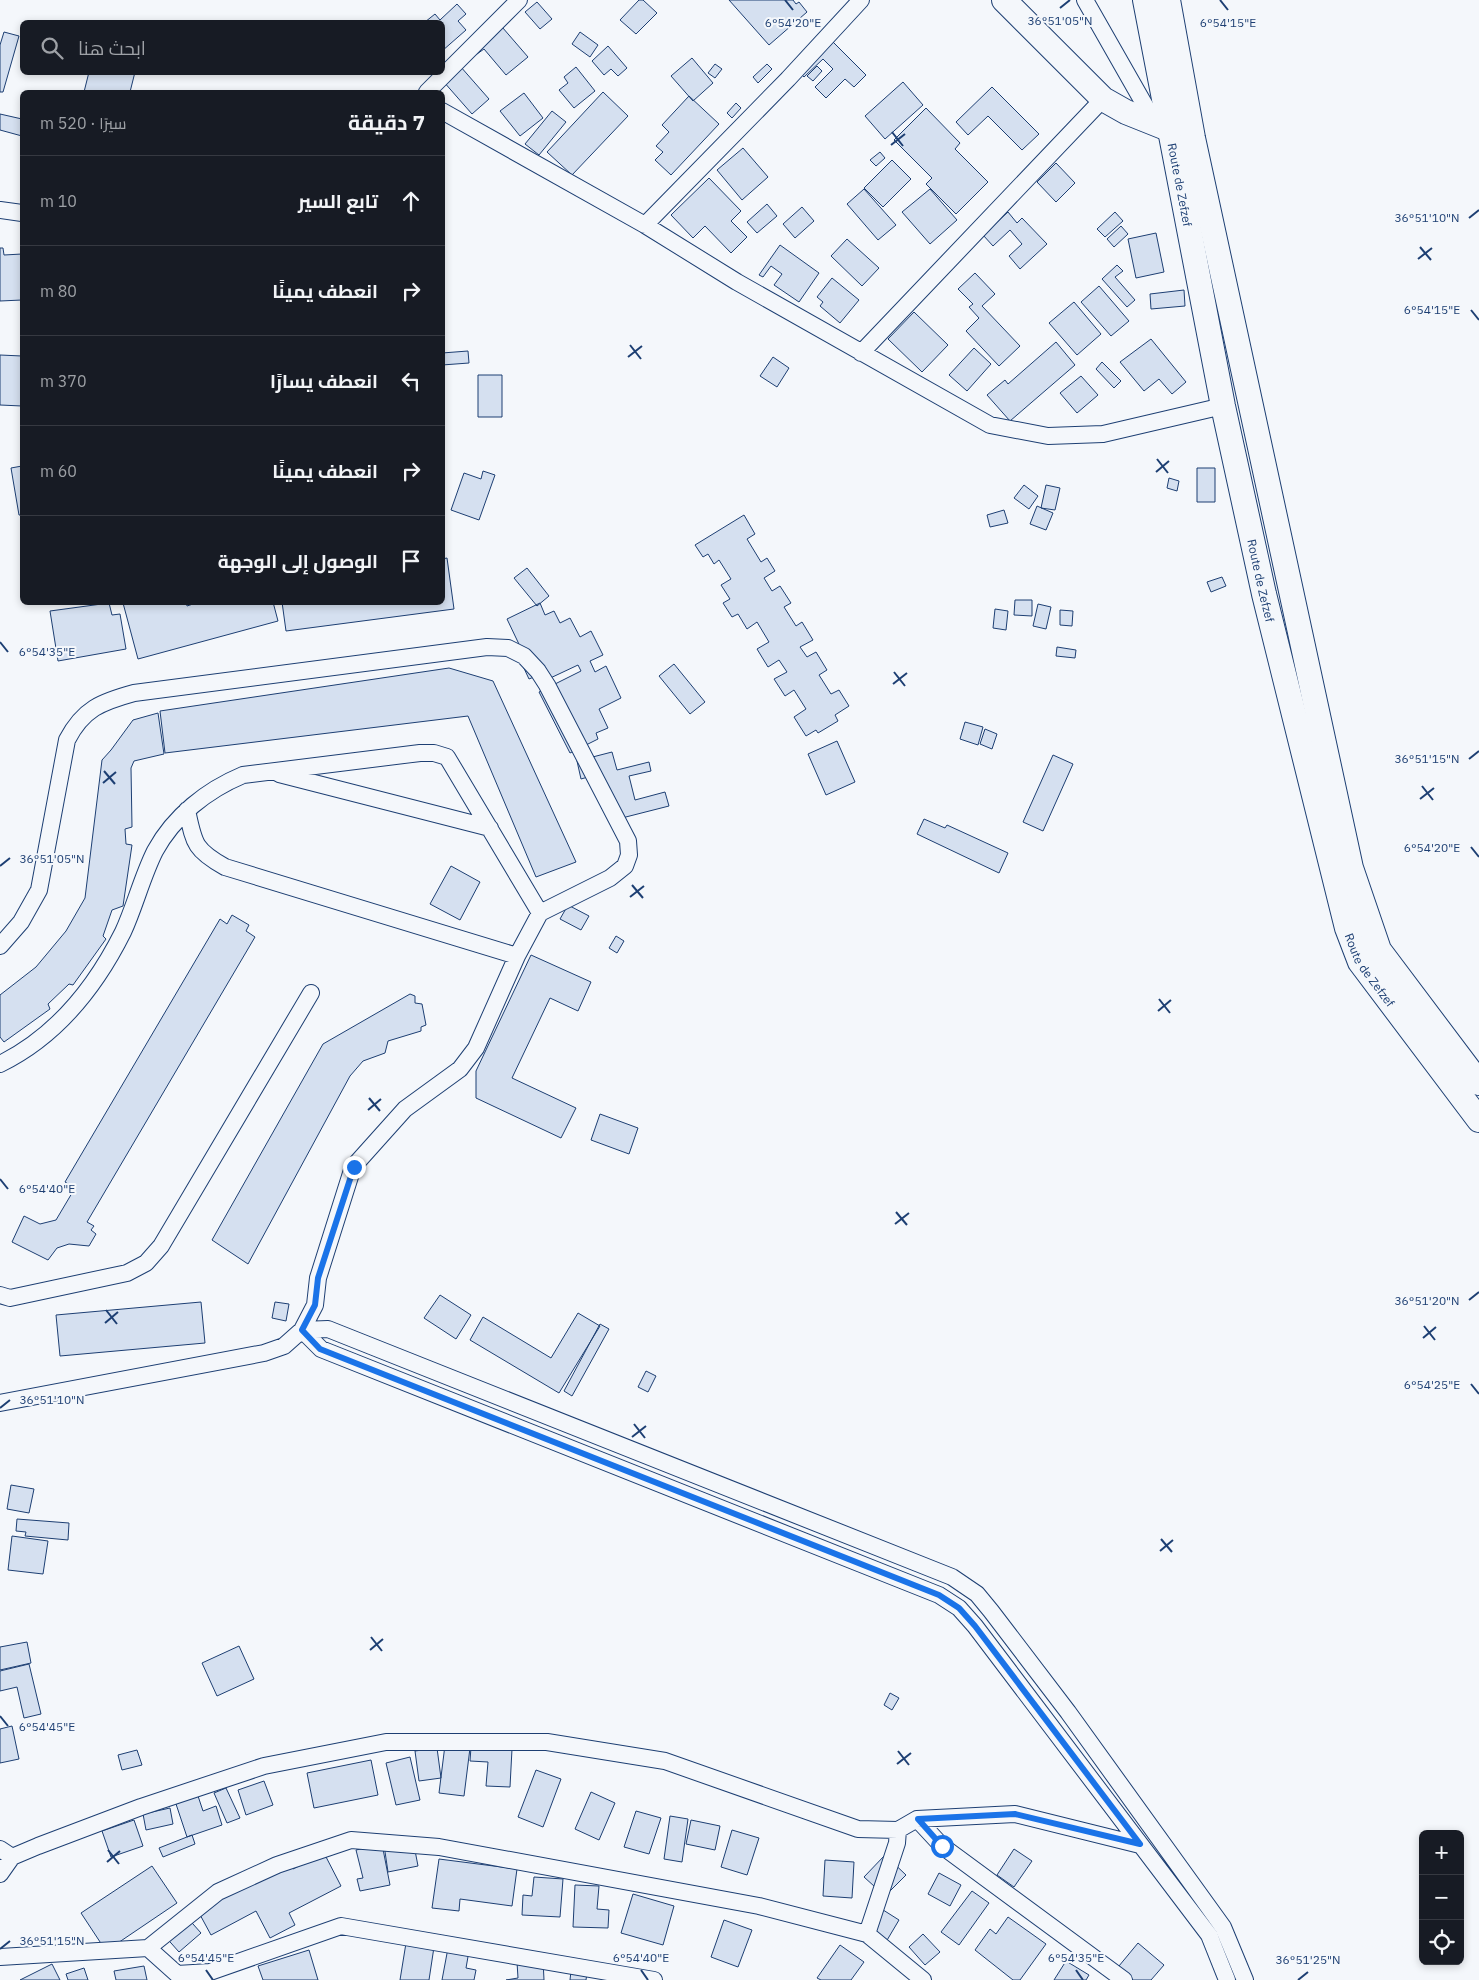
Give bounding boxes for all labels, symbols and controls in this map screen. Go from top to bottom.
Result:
text: 36°51'05"N [1027,13,1093,28]
text: 6°54'20"E [765,15,821,30]
text: 6°54'15"E [1200,15,1256,30]
search box [20,20,445,75]
icon: search [38,34,66,62]
text: ابحث هنا [78,36,146,60]
text: 7 دقيقة [348,108,425,136]
text: سيرًا · 520 m [40,113,126,133]
street label: Route de Zefzef [1165,142,1196,228]
icon: ahead [397,187,425,215]
text: تابع السير [298,189,378,213]
text: 10 m [40,191,77,211]
text: 36°51'10"N [1394,210,1460,225]
icon: right [397,277,425,305]
text: انعطف يمينًا [272,279,378,303]
text: 80 m [40,281,77,301]
text: 6°54'15"E [1404,302,1460,317]
icon: left [397,367,425,395]
text: انعطف يسارًا [270,369,378,393]
text: 370 m [40,371,87,391]
icon: right [397,457,425,485]
text: انعطف يمينًا [272,459,378,483]
text: 60 m [40,461,77,481]
street label: Route de Zefzef [1245,538,1278,623]
icon: arrive [397,547,425,575]
text: الوصول إلى الوجهة [218,549,378,573]
text: 6°54'35"E [19,644,75,659]
text: 36°51'15"N [1394,751,1460,766]
text: 6°54'20"E [1404,840,1460,855]
text: 36°51'05"N [19,851,85,866]
street label: Route de Zefzef [1342,931,1398,1010]
route end [343,1156,366,1179]
text: 6°54'40"E [19,1181,75,1196]
text: 36°51'20"N [1394,1293,1460,1308]
text: 6°54'25"E [1404,1377,1460,1392]
text: 36°51'10"N [19,1392,85,1407]
text: 6°54'45"E [19,1719,75,1734]
map controls [1419,1830,1464,1965]
button: + [1419,1830,1464,1875]
route start [931,1835,954,1858]
button: − [1419,1875,1464,1920]
button: locate [1419,1920,1464,1965]
text: 36°51'15"N [19,1933,85,1948]
text: 6°54'45"E [178,1950,234,1965]
text: 6°54'40"E [613,1950,669,1965]
text: 6°54'35"E [1048,1950,1104,1965]
text: 36°51'25"N [1275,1952,1341,1967]

